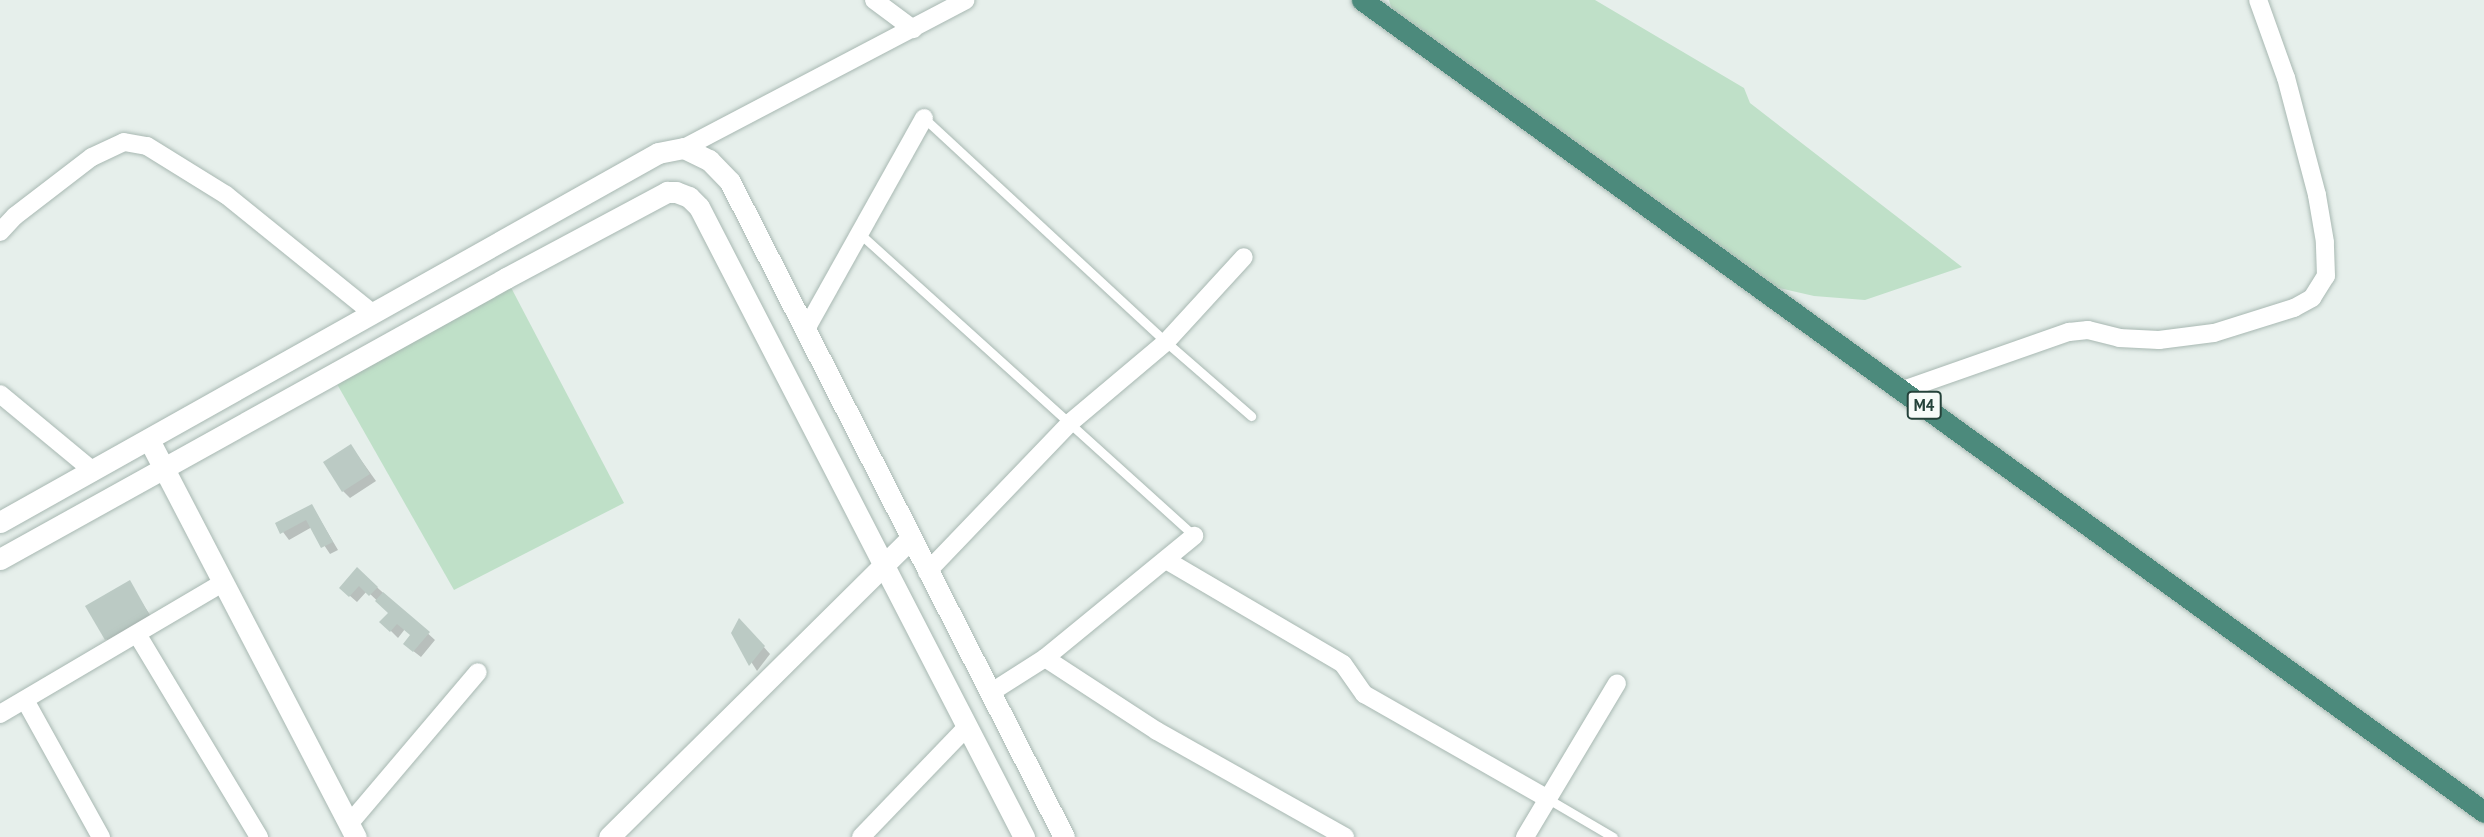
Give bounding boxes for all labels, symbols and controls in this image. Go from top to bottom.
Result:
road number: M4 [1906,390,1941,419]

